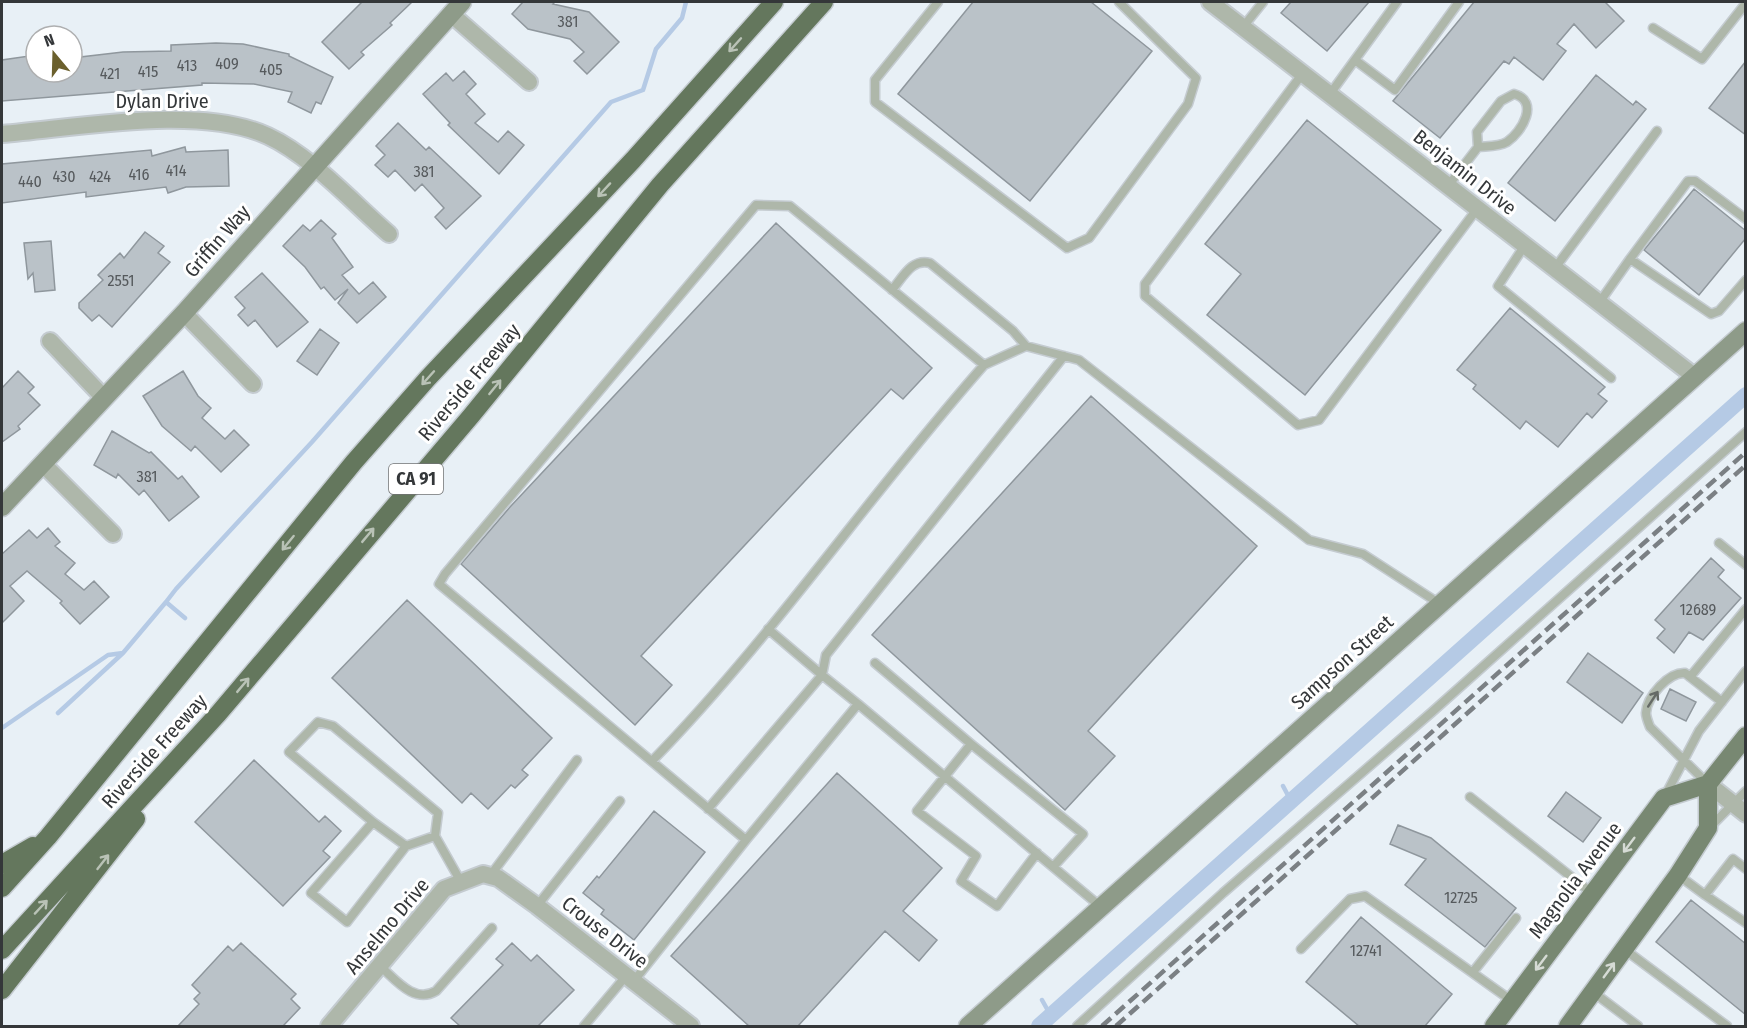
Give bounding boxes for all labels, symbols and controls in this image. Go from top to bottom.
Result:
house number: 381 [557,12,579,31]
north arrow [24,24,84,84]
text: N [42,30,57,51]
one-way arrow [728,37,742,52]
house number: 409 [215,54,239,73]
house number: 413 [177,56,197,75]
house number: 405 [259,60,283,79]
house number: 415 [138,62,158,81]
house number: 421 [100,64,120,83]
street label: Dylan Drive [115,89,209,113]
street label: Benjamin Drive [1409,124,1521,220]
house number: 414 [166,161,187,180]
house number: 381 [413,162,435,181]
house number: 416 [128,165,150,184]
house number: 430 [52,167,76,186]
house number: 424 [89,167,111,186]
house number: 440 [18,172,42,191]
one-way arrow [598,182,612,197]
street label: Griffin Way [179,200,255,282]
house number: 2551 [107,271,135,290]
street label: Riverside Freeway [413,318,525,446]
one-way arrow [421,370,435,385]
one-way arrow [488,379,501,395]
road number: CA 91 [389,464,443,494]
house number: 381 [136,467,158,486]
one-way arrow [361,527,374,543]
one-way arrow [281,535,295,550]
house number: 12689 [1680,600,1717,619]
street label: Sampson Street [1286,610,1398,714]
one-way arrow [236,677,249,693]
street label: Riverside Freeway [96,689,212,813]
one-way arrow [1647,691,1659,708]
street label: Magnolia Avenue [1524,817,1626,943]
one-way arrow [1623,837,1636,853]
one-way arrow [97,854,110,870]
street label: Anselmo Drive [340,873,434,979]
house number: 12725 [1444,888,1478,907]
street label: Crouse Drive [557,891,653,973]
one-way arrow [34,900,48,915]
house number: 12741 [1350,941,1382,960]
one-way arrow [1535,955,1547,971]
one-way arrow [1602,963,1615,979]

